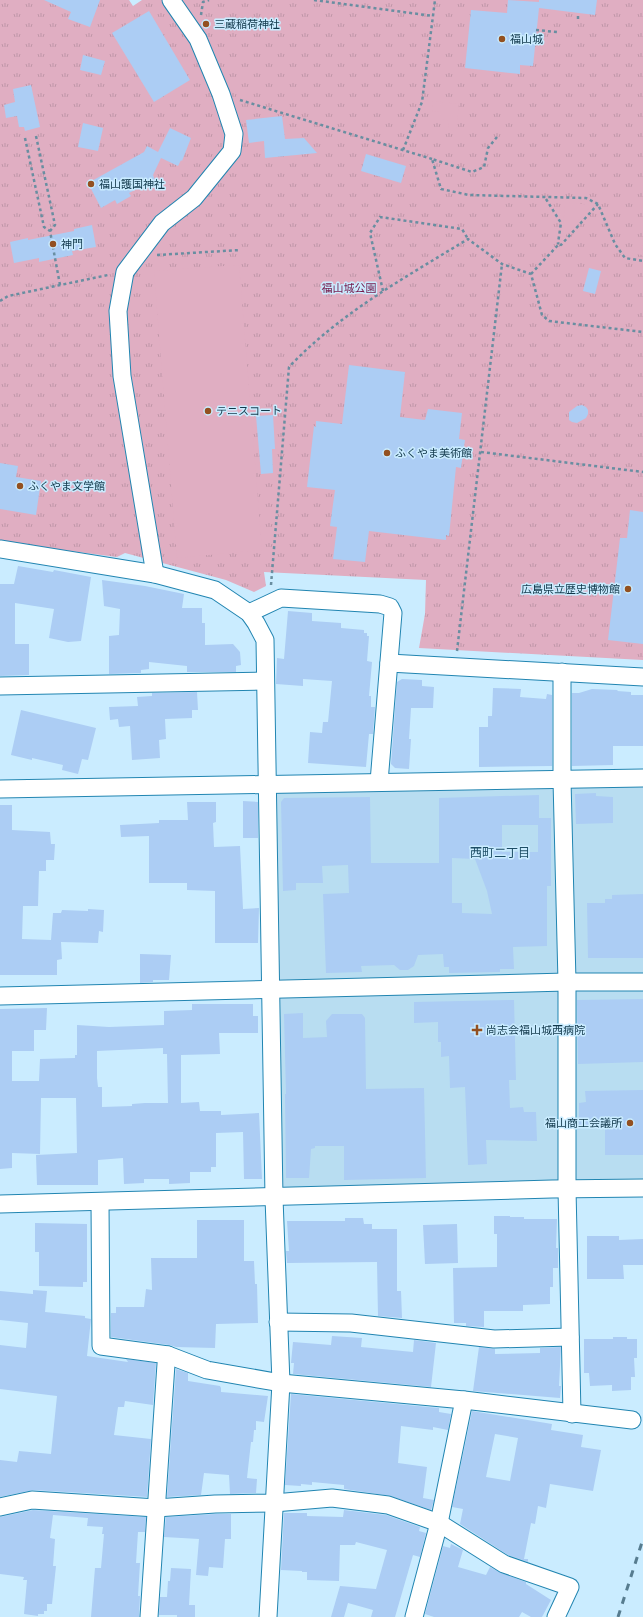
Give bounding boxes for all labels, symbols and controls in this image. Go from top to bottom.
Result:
place label: 三蔵稲荷神社 [214,17,280,31]
marker: 三蔵稲荷神社 [201,19,211,29]
place label: 福山城 [510,32,543,46]
marker: 福山城 [497,34,507,44]
place label: 福山護国神社 [99,177,165,191]
marker: 福山護国神社 [86,179,96,189]
place label: 神門 [61,237,83,251]
marker: 神門 [48,239,58,249]
park label: 福山城公園 [322,281,377,295]
place label: テニスコート [216,404,282,418]
marker: テニスコート [203,406,213,416]
place label: ふくやま美術館 [395,446,472,460]
marker: ふくやま美術館 [382,448,392,458]
place label: ふくやま文学館 [28,479,105,493]
marker: ふくやま文学館 [15,481,25,491]
place label: 広島県立歴史博物館 [521,582,620,596]
marker: 広島県立歴史博物館 [623,584,633,594]
district label: 西町二丁目 [470,845,530,860]
place label: 尚志会福山城西病院 [486,1023,585,1037]
marker: 尚志会福山城西病院 [471,1024,483,1036]
place label: 福山商工会議所 [545,1116,623,1130]
marker: 福山商工会議所 [625,1118,635,1128]

